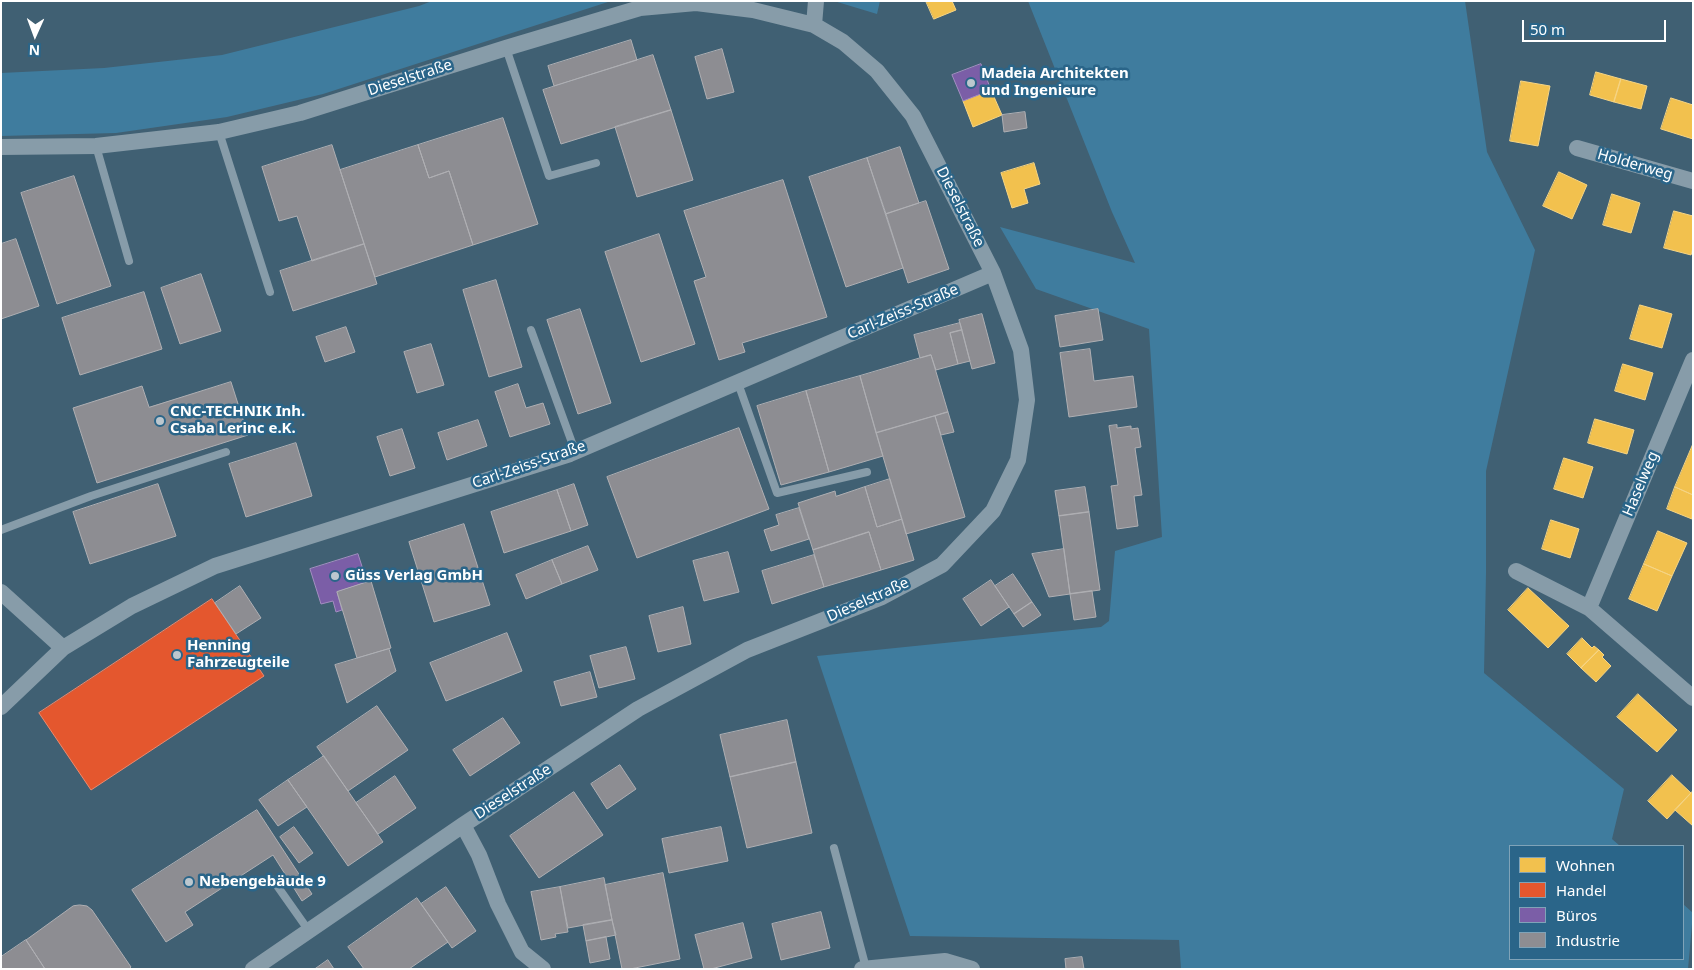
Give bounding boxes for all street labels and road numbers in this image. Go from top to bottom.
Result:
street label: Dieselstraße [366,56,454,100]
street label: Holderweg [1595,146,1675,184]
street label: Dieselstraße [932,164,988,250]
street label: Carl-Zeiss-Straße [845,281,961,343]
street label: Carl-Zeiss-Straße [470,437,588,493]
street label: Haselweg [1619,449,1663,519]
street label: Dieselstraße [824,574,912,626]
street label: Dieselstraße [471,761,555,823]

